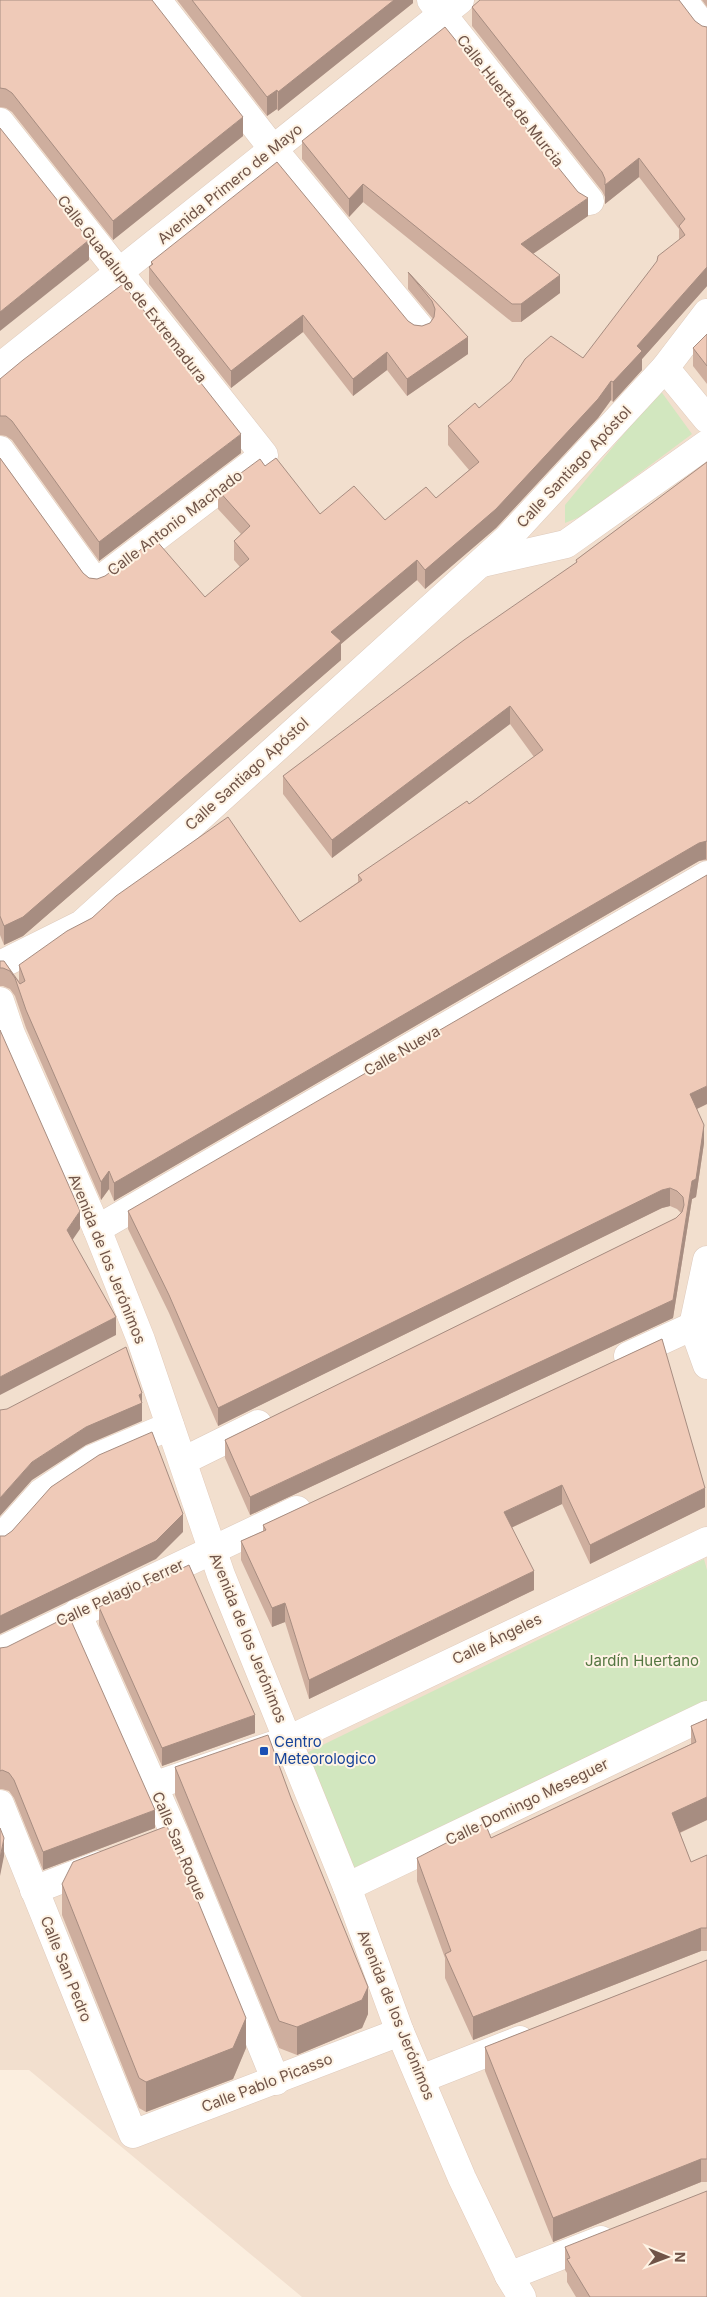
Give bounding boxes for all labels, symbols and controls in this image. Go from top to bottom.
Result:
street label: Calle Huerta de Murcia [453,31,568,171]
street label: Avenida Primero de Mayo [153,119,306,248]
street label: Calle Guadalupe de Extremadura [53,191,212,386]
street label: Calle Santiago Apóstol [512,402,635,532]
street label: Calle Antonio Machado [103,466,246,580]
street label: Calle Santiago Apóstol [181,713,312,834]
street label: Calle Nueva [360,1021,443,1080]
street label: Avenida de los Jerónimos [65,1171,150,1347]
street label: Avenida de los Jerónimos [206,1550,291,1726]
street label: Calle Pelagio Ferrer [53,1554,187,1630]
street label: Calle Ángeles [449,1609,545,1668]
park label: Jardín Huertano [585,1651,699,1670]
place label: Centro Meteorologico [274,1732,376,1768]
marker: Centro Meteorologico [258,1745,270,1757]
street label: Calle Domingo Meseguer [442,1754,612,1849]
street label: Calle San Roque [148,1789,211,1903]
street label: Calle San Pedro [37,1913,96,2025]
street label: Avenida de los Jerónimos [354,1927,439,2103]
street label: Calle Pablo Picasso [199,2049,335,2116]
north arrow [642,2232,692,2282]
text: N [672,2252,689,2263]

